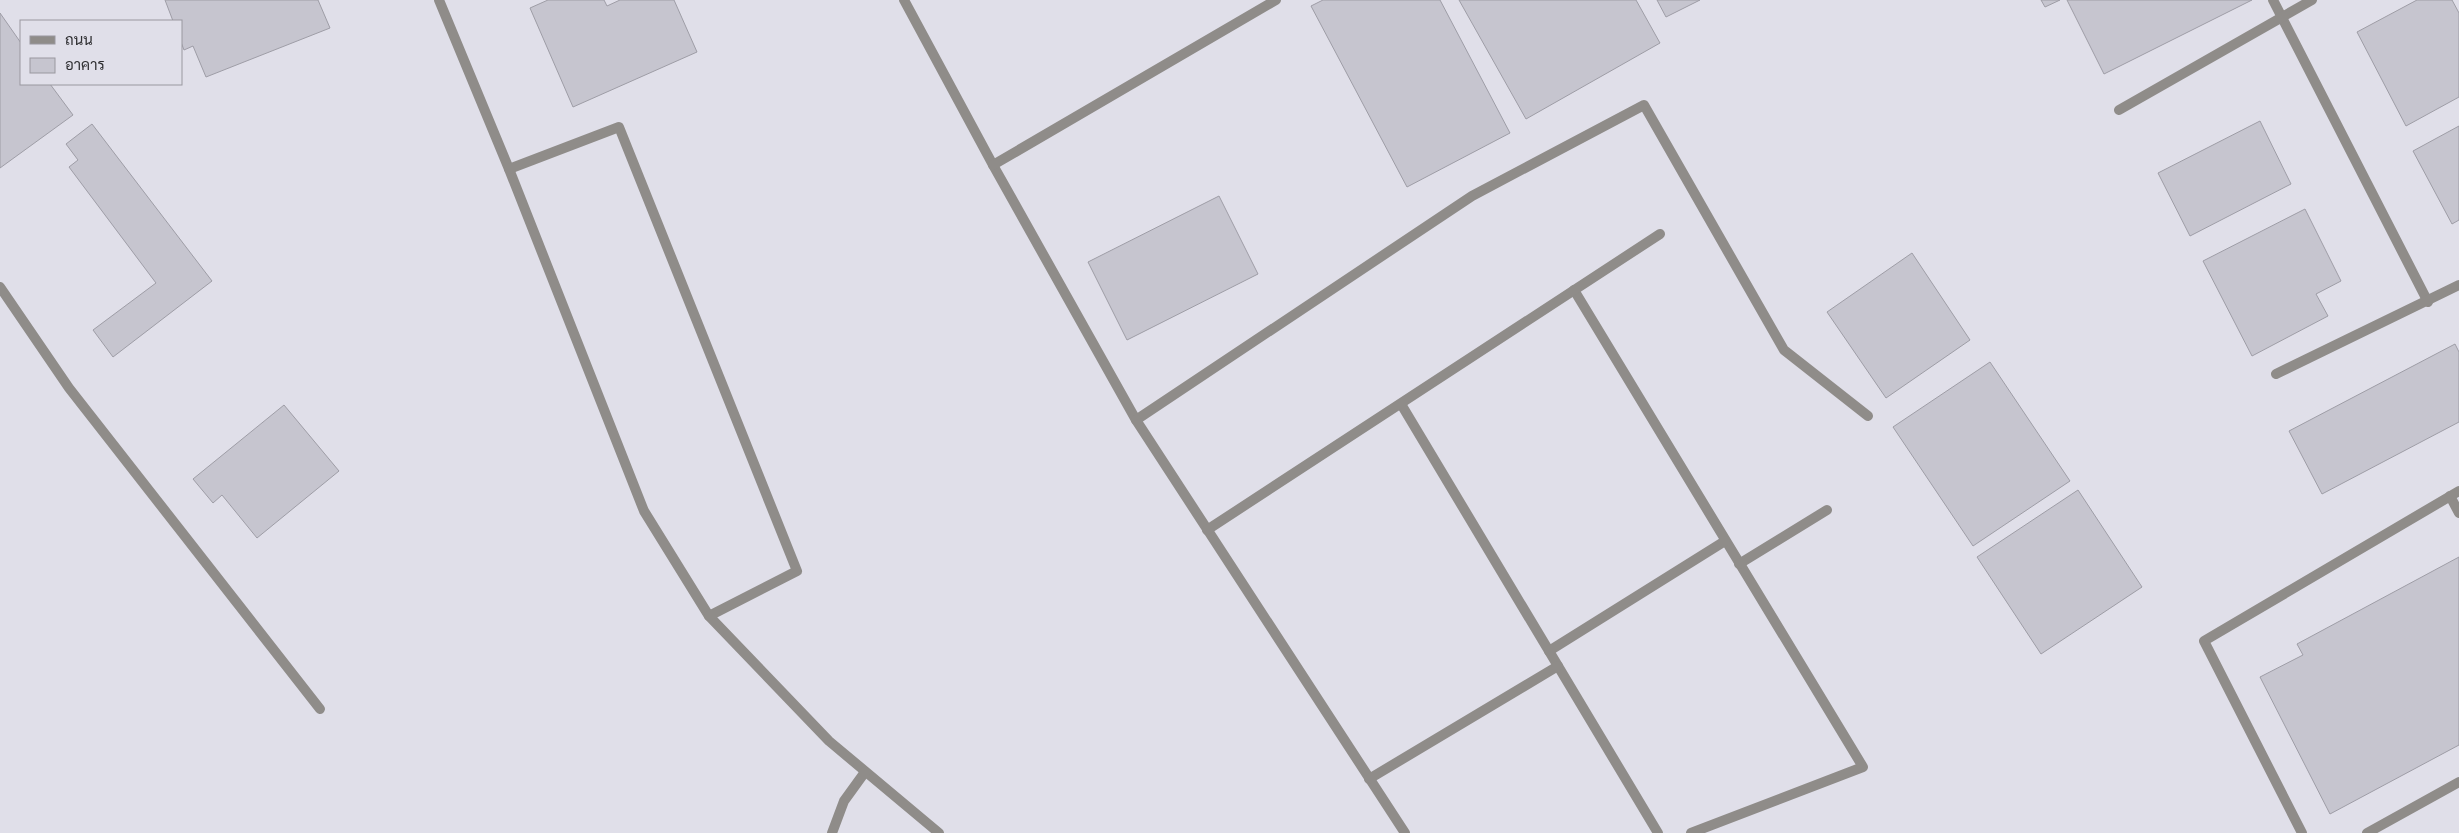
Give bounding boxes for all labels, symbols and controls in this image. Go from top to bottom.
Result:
legend [20,20,182,85]
text: ถนน [65,30,93,49]
text: อาคาร [65,55,105,74]

